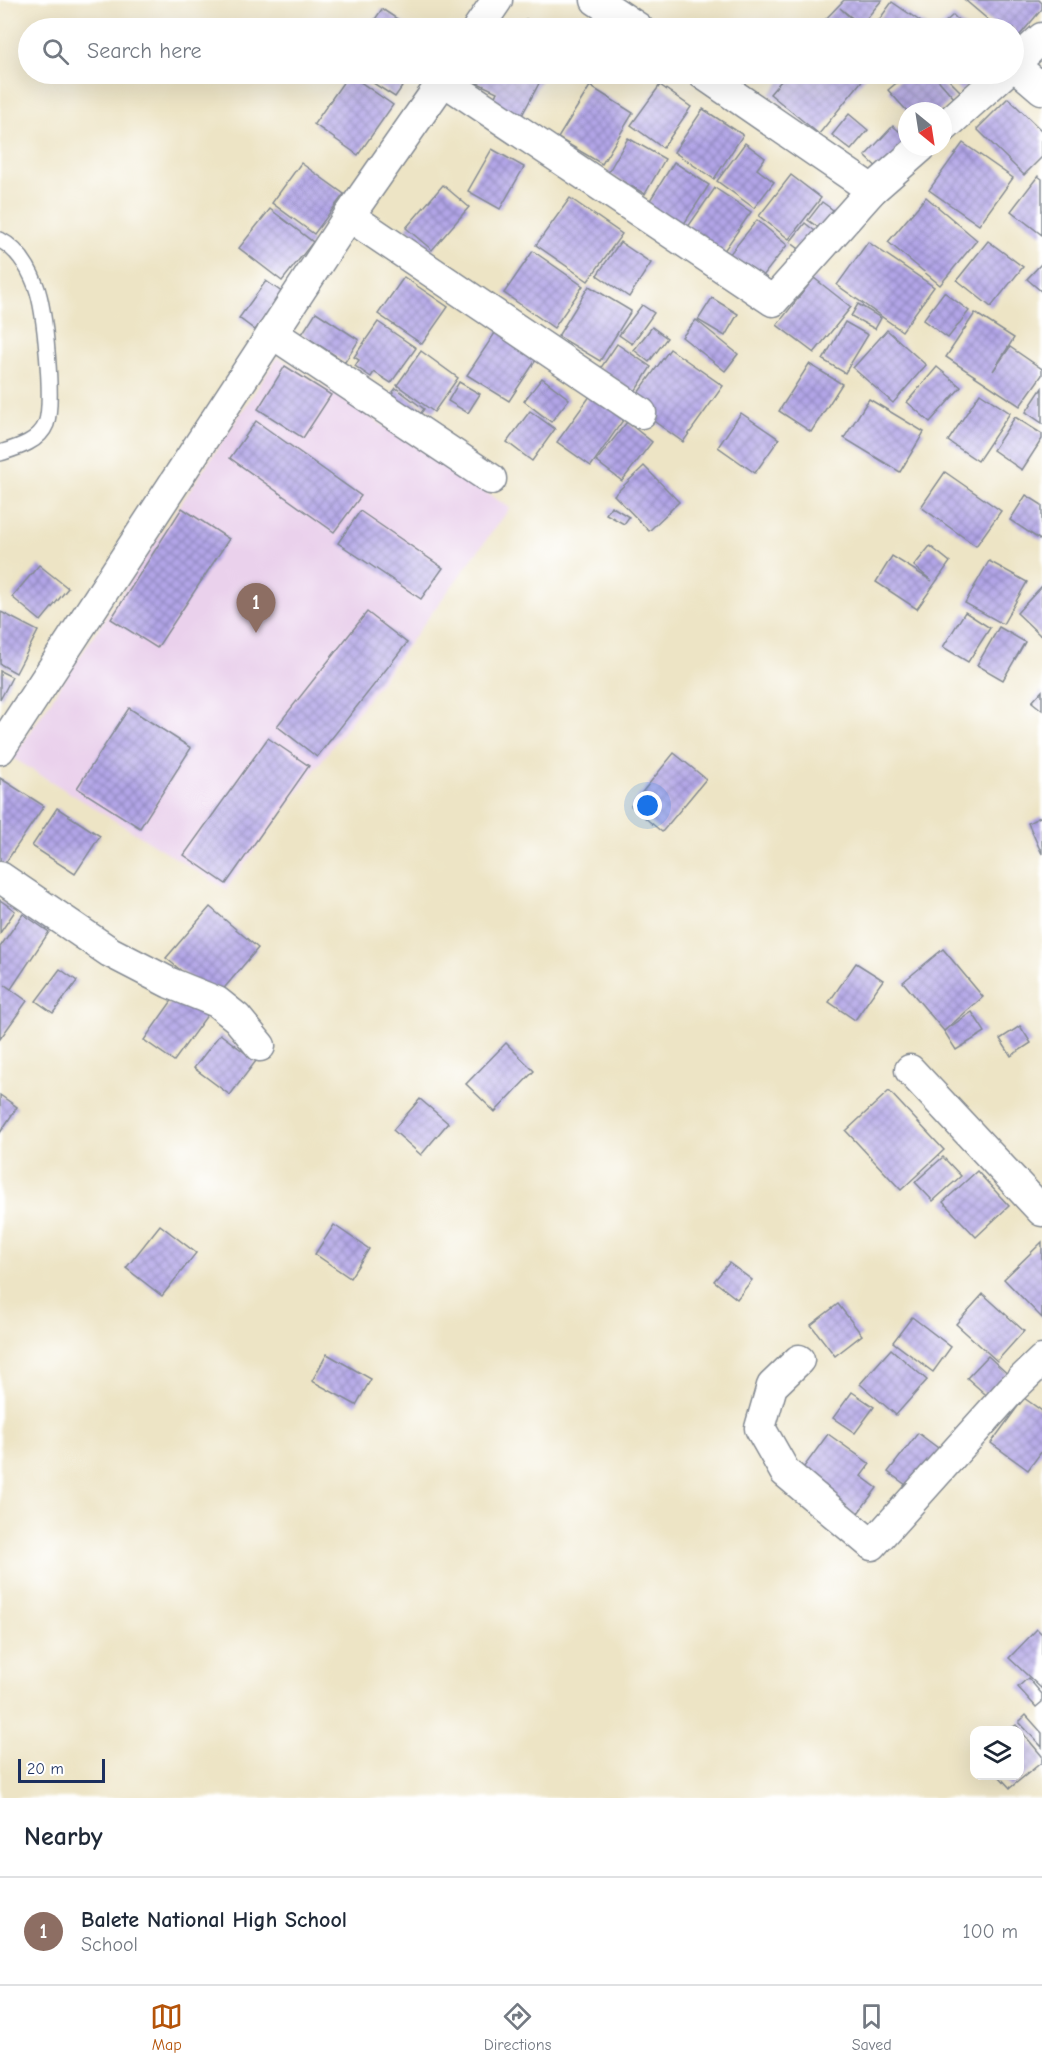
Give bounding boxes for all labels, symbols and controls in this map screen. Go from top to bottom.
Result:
search box [18,18,1024,84]
icon: search [39,35,72,68]
text: Search here [87,38,202,64]
north arrow [898,102,952,156]
pin: 1 [236,584,276,633]
your location [633,791,662,820]
map controls [970,1726,1024,1780]
button: layers [970,1726,1024,1780]
scale bar [18,1756,105,1784]
text: 20 m [27,1760,64,1778]
text: Nearby [24,1822,103,1852]
text: Balete National High School [81,1907,347,1933]
text: 1 [40,1920,47,1943]
text: 100 m [963,1920,1018,1943]
text: School [81,1933,138,1956]
tab: Map [150,2000,183,2054]
tab: Directions [484,2000,551,2054]
tab: Saved [852,2000,892,2054]

